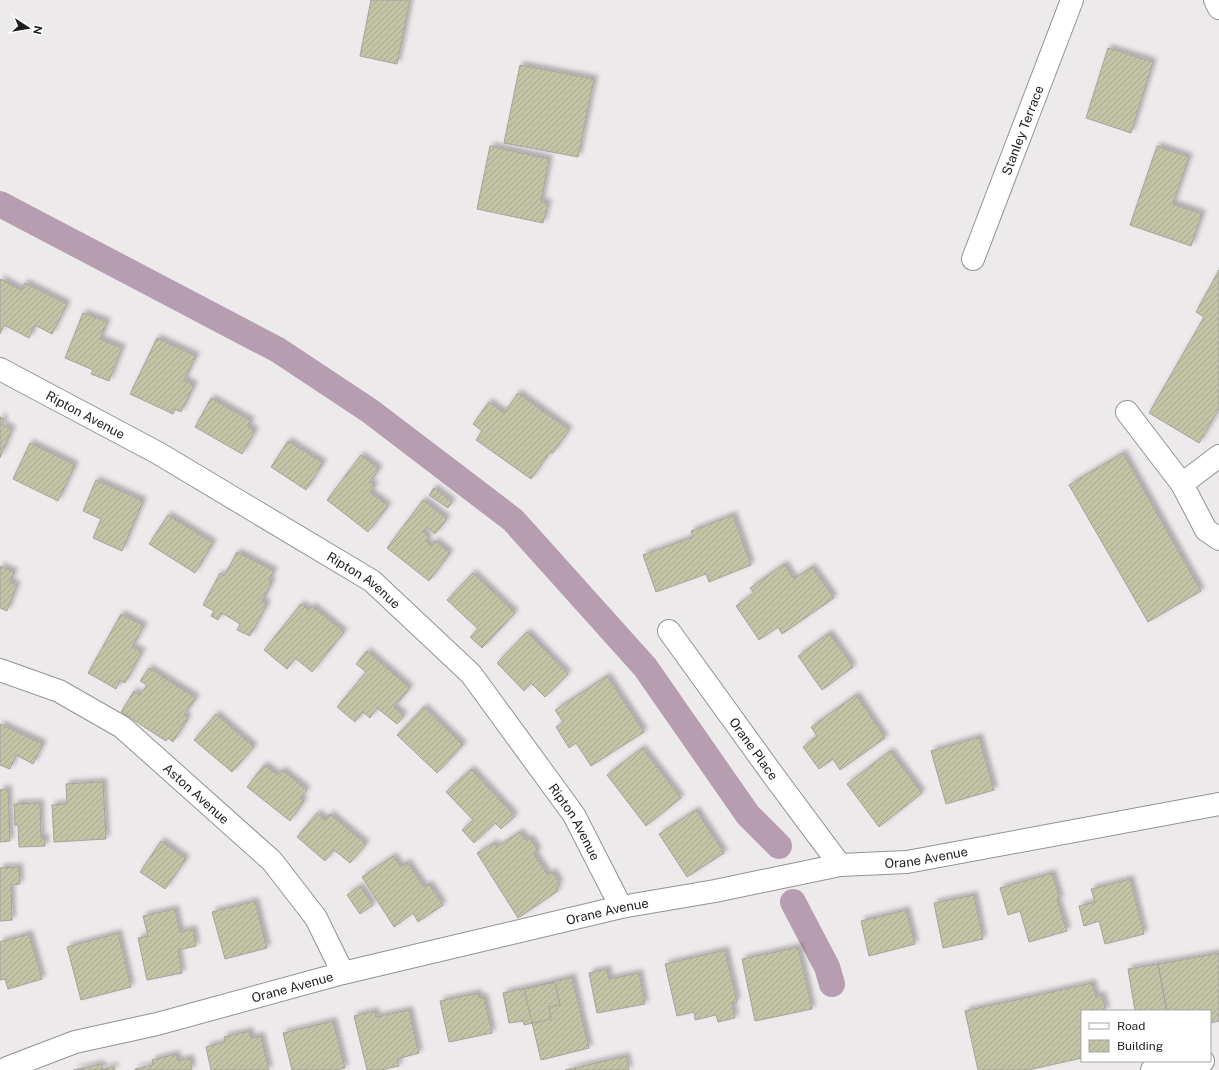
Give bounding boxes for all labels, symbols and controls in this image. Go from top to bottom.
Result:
north arrow [8,8,48,48]
text: N [31,25,45,36]
street label: Stanley Terrace [998,83,1046,177]
street label: Ripton Avenue [44,387,128,442]
street label: Ripton Avenue [324,548,404,611]
street label: Orane Place [726,714,781,783]
street label: Aston Avenue [160,760,232,827]
street label: Ripton Avenue [546,780,603,863]
street label: Orane Avenue [884,843,969,871]
street label: Orane Avenue [564,895,650,927]
street label: Orane Avenue [250,969,335,1005]
legend [1081,1010,1211,1062]
text: Road [1117,1019,1145,1033]
text: Building [1117,1039,1163,1053]

